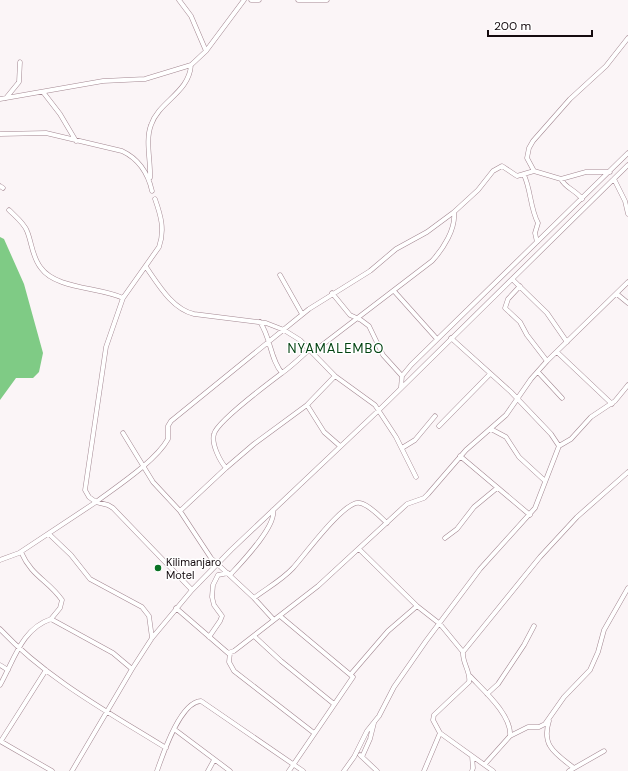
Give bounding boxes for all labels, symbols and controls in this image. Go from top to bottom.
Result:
scale bar [488,12,592,38]
text: 200 m [494,18,531,34]
district label: NYAMALEMBO [288,340,384,357]
place label: Kilimanjaro Motel [166,555,221,582]
marker: Kilimanjaro Motel [153,563,163,573]

